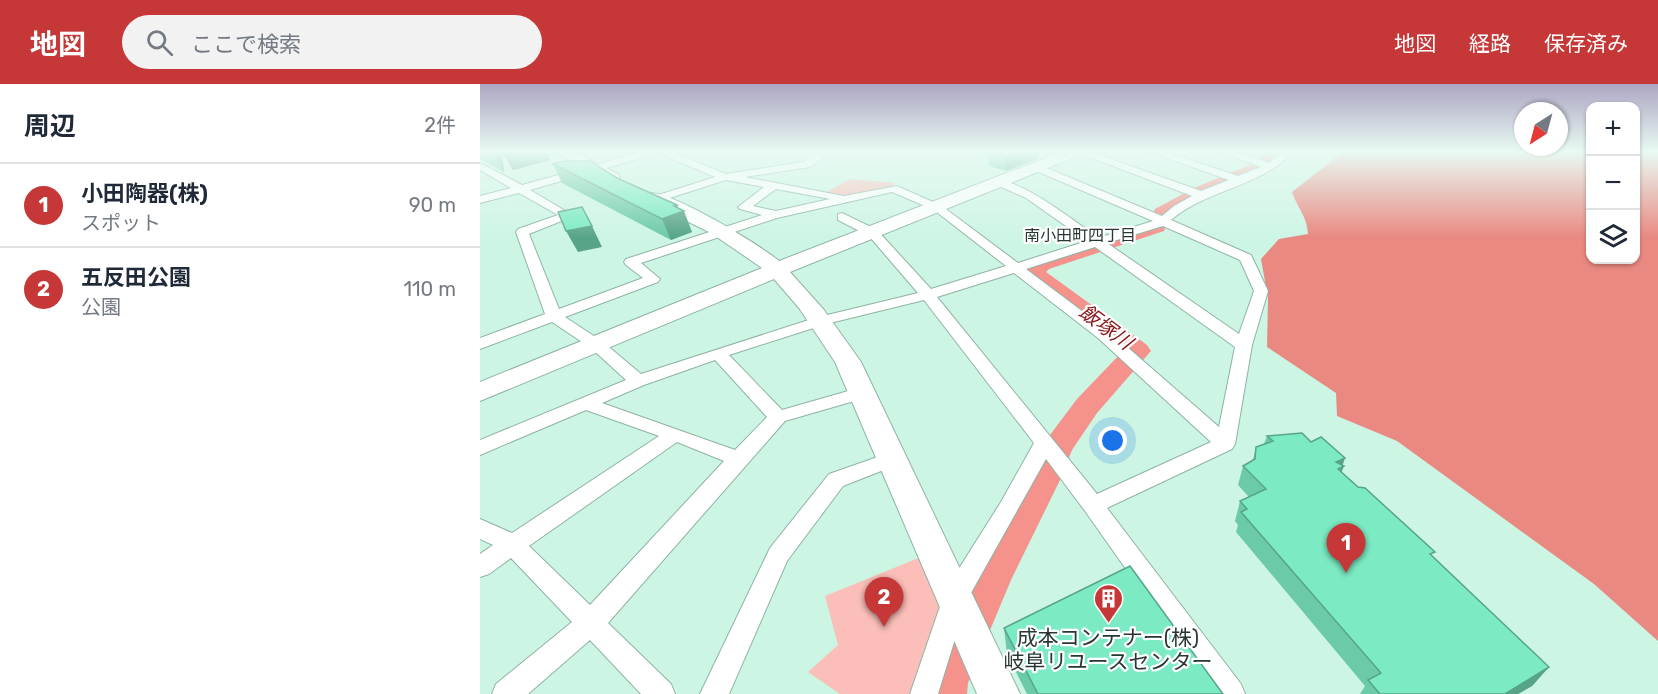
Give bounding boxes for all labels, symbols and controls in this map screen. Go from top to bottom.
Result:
search box [122,15,542,69]
icon: search [143,26,176,59]
text: 地図 [30,28,86,61]
text: ここで検索 [191,31,301,58]
text: 地図 [1394,31,1436,56]
text: 経路 [1469,31,1511,56]
text: 保存済み [1544,31,1628,56]
north arrow [1514,102,1568,156]
map controls [1586,102,1640,264]
button: + [1586,102,1640,156]
text: 周辺 [24,111,76,142]
text: 2件 [424,113,456,137]
button: − [1586,156,1640,210]
text: 小田陶器(株) [81,180,208,207]
text: 1 [39,193,48,217]
text: 90 m [409,193,456,217]
button: layers [1586,210,1640,264]
text: スポット [81,211,161,235]
district label: 南小田町四丁目 [1024,226,1136,245]
text: 五反田公園 [81,264,191,291]
text: 2 [37,277,50,301]
text: 110 m [404,277,456,301]
text: 公園 [81,295,121,319]
water label: 飯塚川 [1075,299,1139,356]
your location [1098,426,1127,455]
pin: 1 [1326,524,1366,573]
pin: 2 [864,578,904,627]
building icon: 成本コンテナー(株) 岐阜リユースセンター [1092,582,1124,624]
place label: 成本コンテナー(株) 岐阜リユースセンター [1004,625,1212,674]

